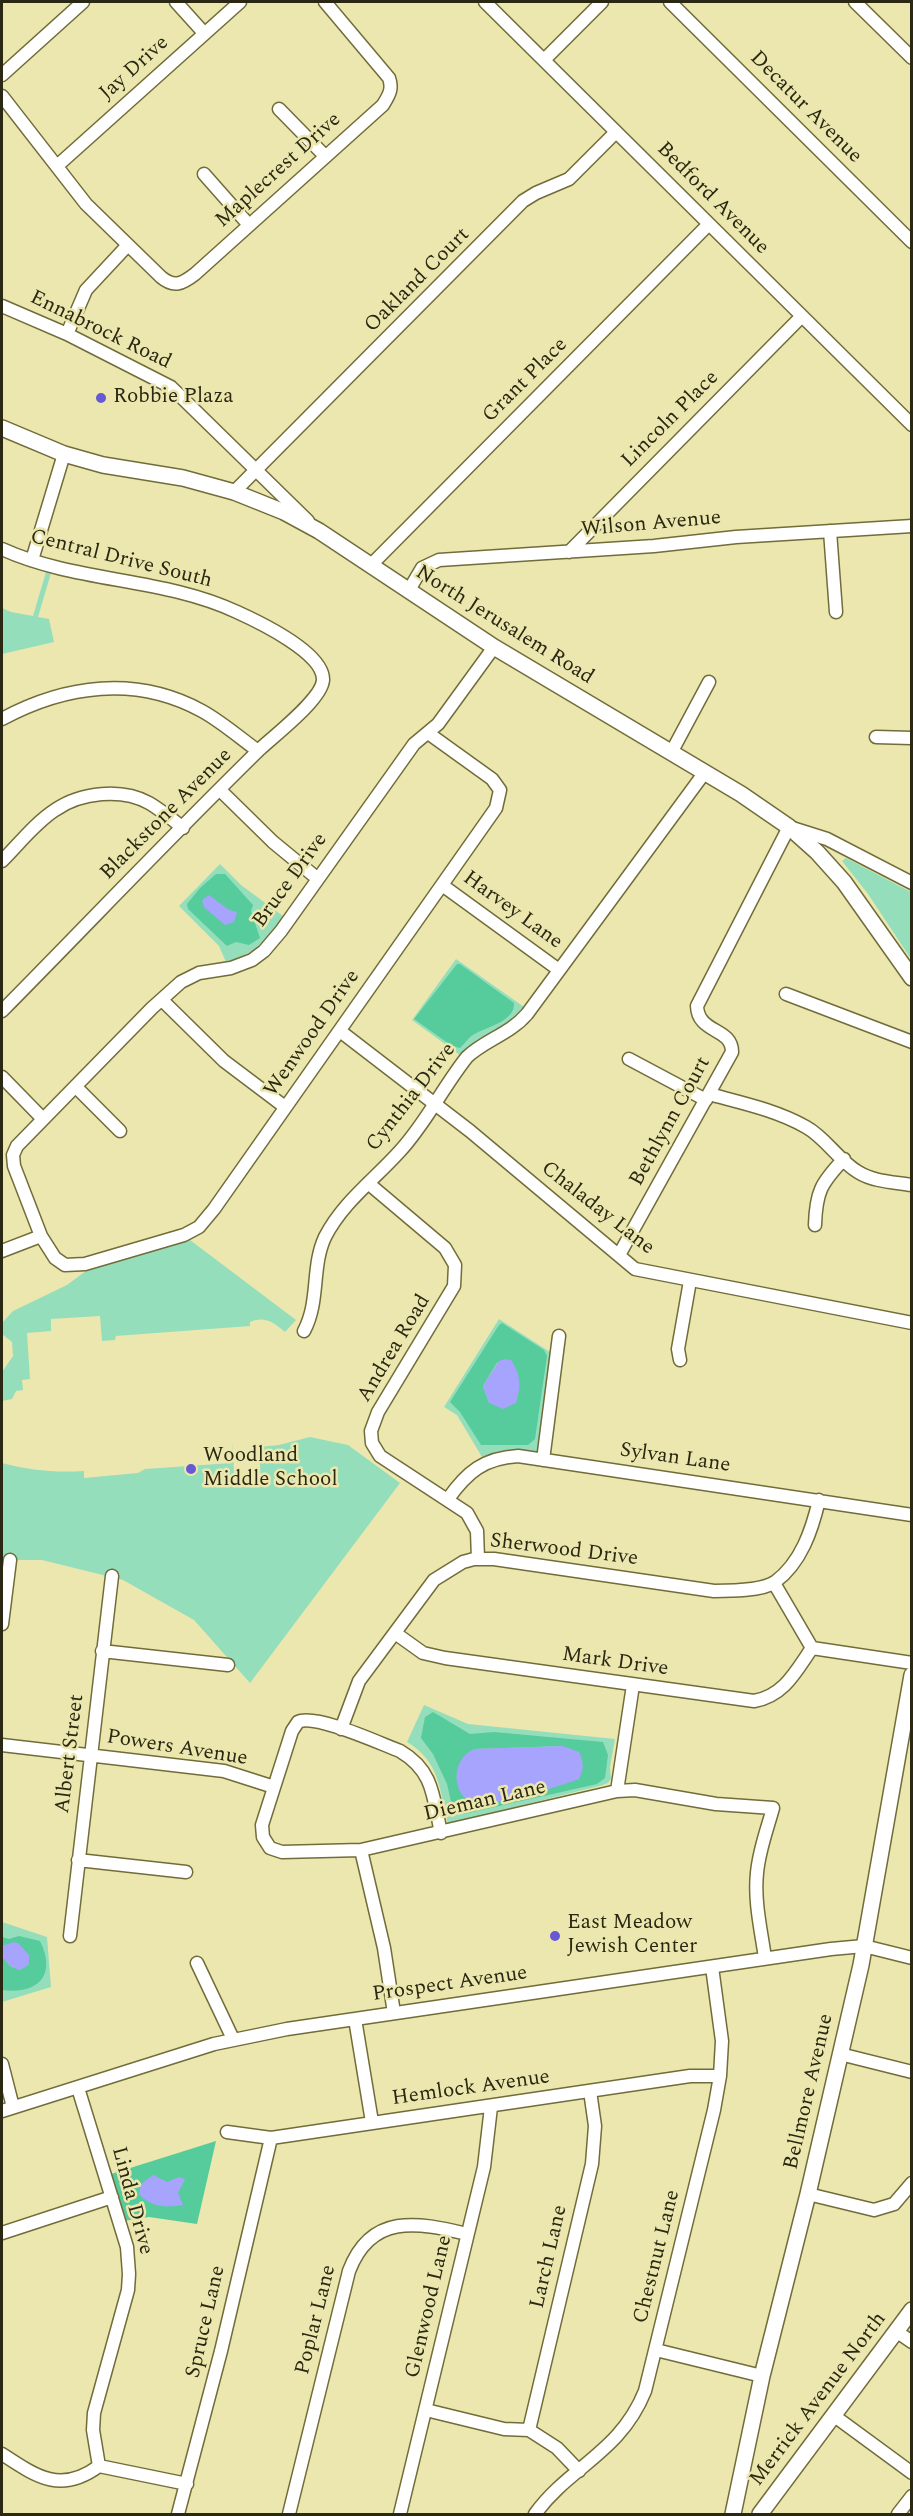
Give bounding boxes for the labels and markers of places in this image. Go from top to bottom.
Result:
place label: Robbie Plaza [113,385,234,411]
marker: Robbie Plaza [94,391,108,405]
place label: Woodland Middle School [203,1444,338,1494]
marker: Woodland Middle School [184,1462,198,1476]
place label: East Meadow Jewish Center [567,1911,697,1961]
marker: East Meadow Jewish Center [548,1929,562,1943]

